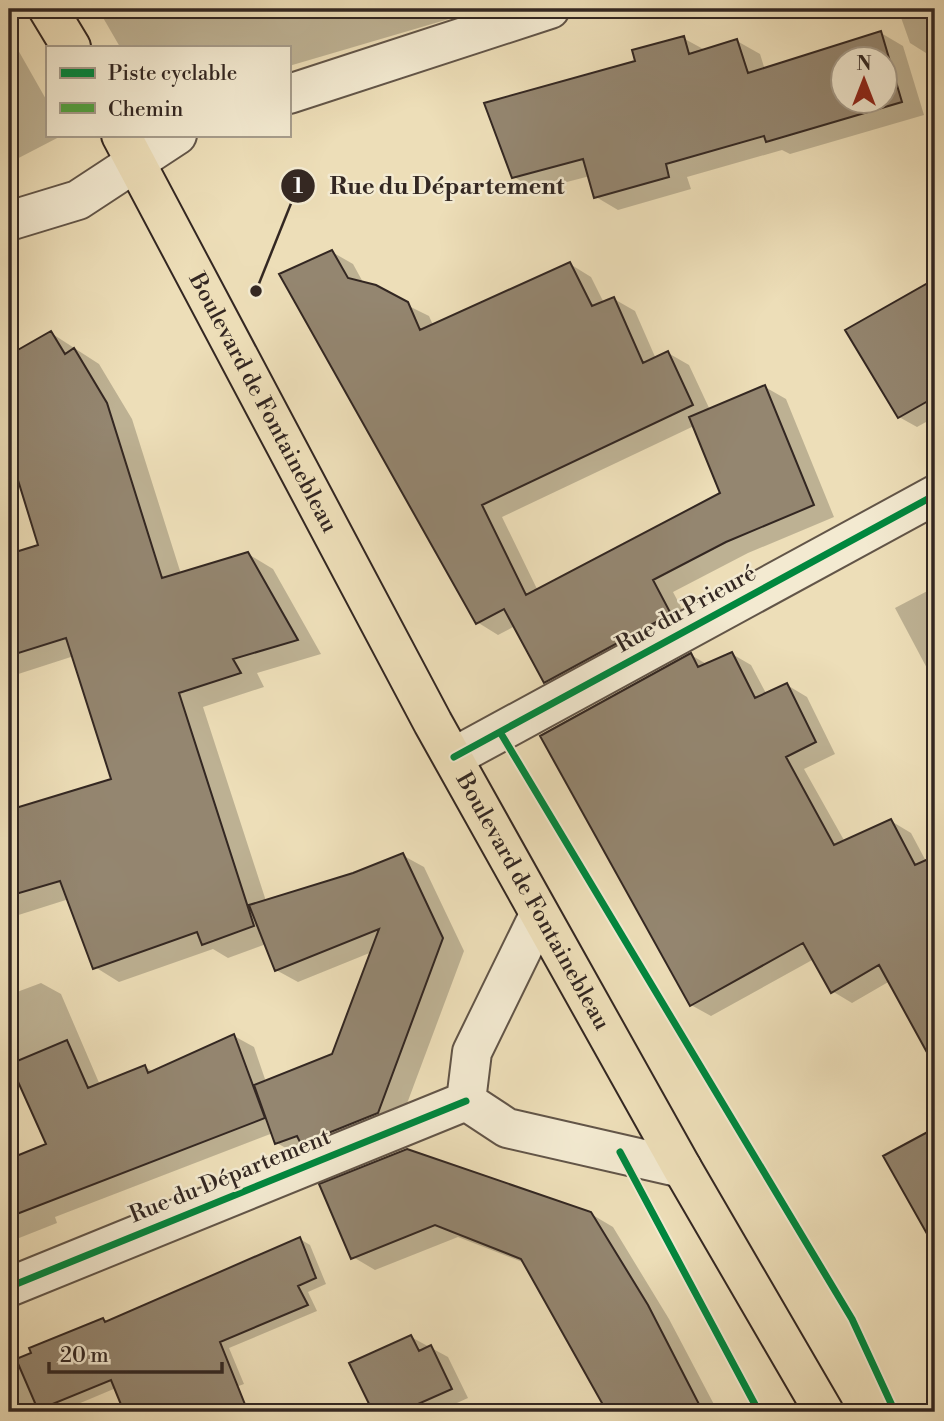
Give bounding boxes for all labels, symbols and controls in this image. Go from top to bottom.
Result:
legend [46,46,290,136]
north arrow [828,46,898,116]
text: N [856,52,872,76]
text: Piste cyclable [108,61,237,87]
text: Chemin [108,97,184,123]
callout: Rue du Département [280,163,578,208]
text: Rue du Département [329,172,565,202]
text: 1 [293,174,303,200]
street label: Boulevard de Fontainebleau [182,267,343,537]
street label: Rue du Prieuré [611,559,761,659]
street label: Boulevard de Fontainebleau [449,767,616,1035]
street label: Rue du Département [125,1123,335,1229]
scale bar [49,1330,222,1374]
text: 20 m [60,1343,109,1369]

